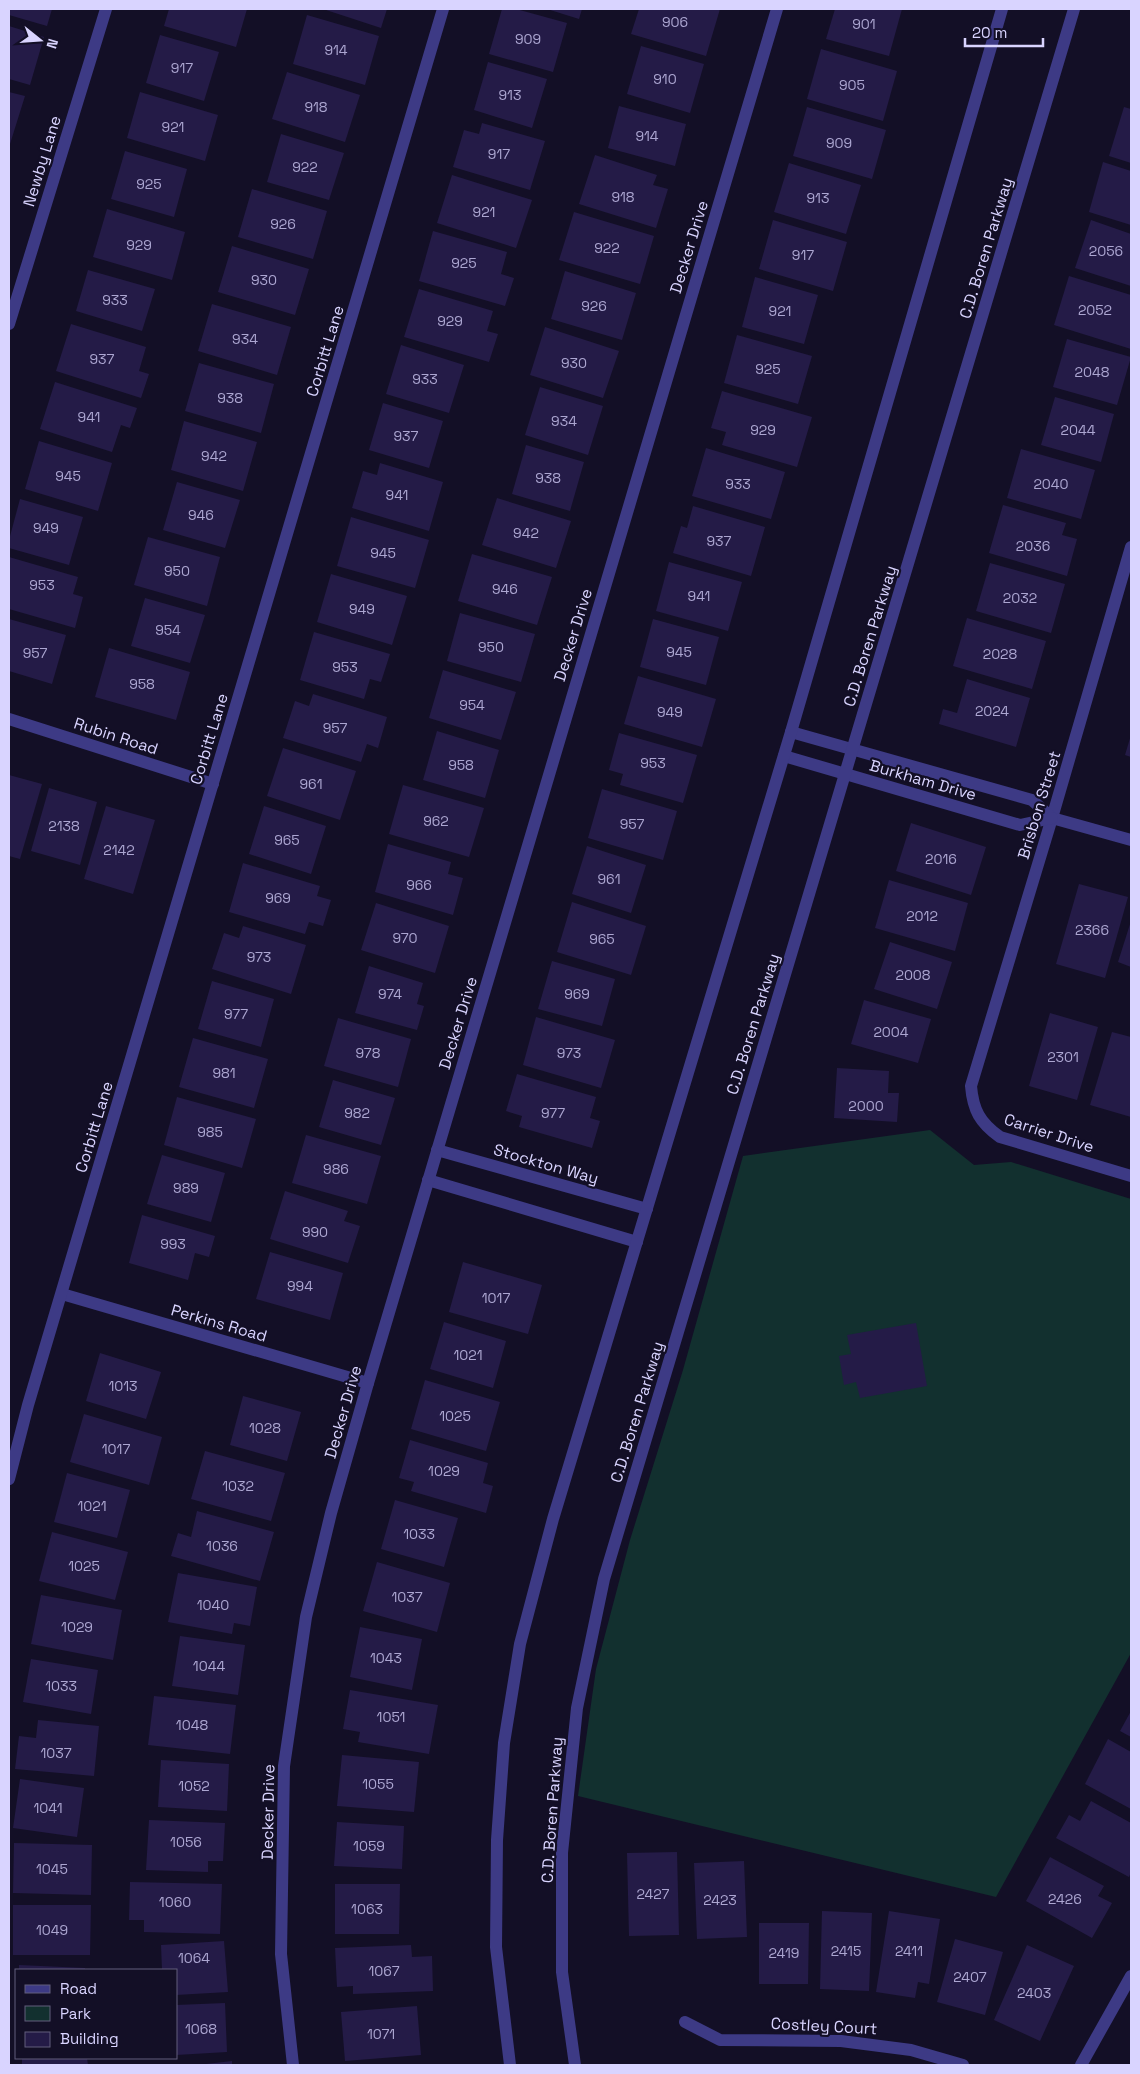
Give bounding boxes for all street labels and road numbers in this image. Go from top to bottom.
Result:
street label: Newby Lane [18,113,66,209]
street label: C.D. Boren Parkway [955,175,1017,321]
street label: Decker Drive [665,198,713,296]
street label: Corbitt Lane [301,303,349,399]
street label: C.D. Boren Parkway [839,563,901,709]
street label: Decker Drive [549,586,597,684]
street label: Corbitt Lane [185,691,233,787]
street label: Rubin Road [71,713,161,759]
street label: Brisbon Street [1013,748,1065,862]
street label: Burkham Drive [867,755,979,805]
street label: C.D. Boren Parkway [722,951,784,1097]
street label: Decker Drive [434,974,482,1072]
street label: Corbitt Lane [70,1079,118,1175]
street label: Carrier Drive [1001,1109,1097,1157]
street label: Stockton Way [491,1139,601,1189]
street label: Perkins Road [169,1299,269,1347]
street label: C.D. Boren Parkway [606,1339,668,1485]
street label: Decker Drive [320,1363,366,1461]
street label: C.D. Boren Parkway [536,1736,568,1884]
street label: Decker Drive [257,1764,279,1860]
street label: Costley Court [770,2013,878,2039]

